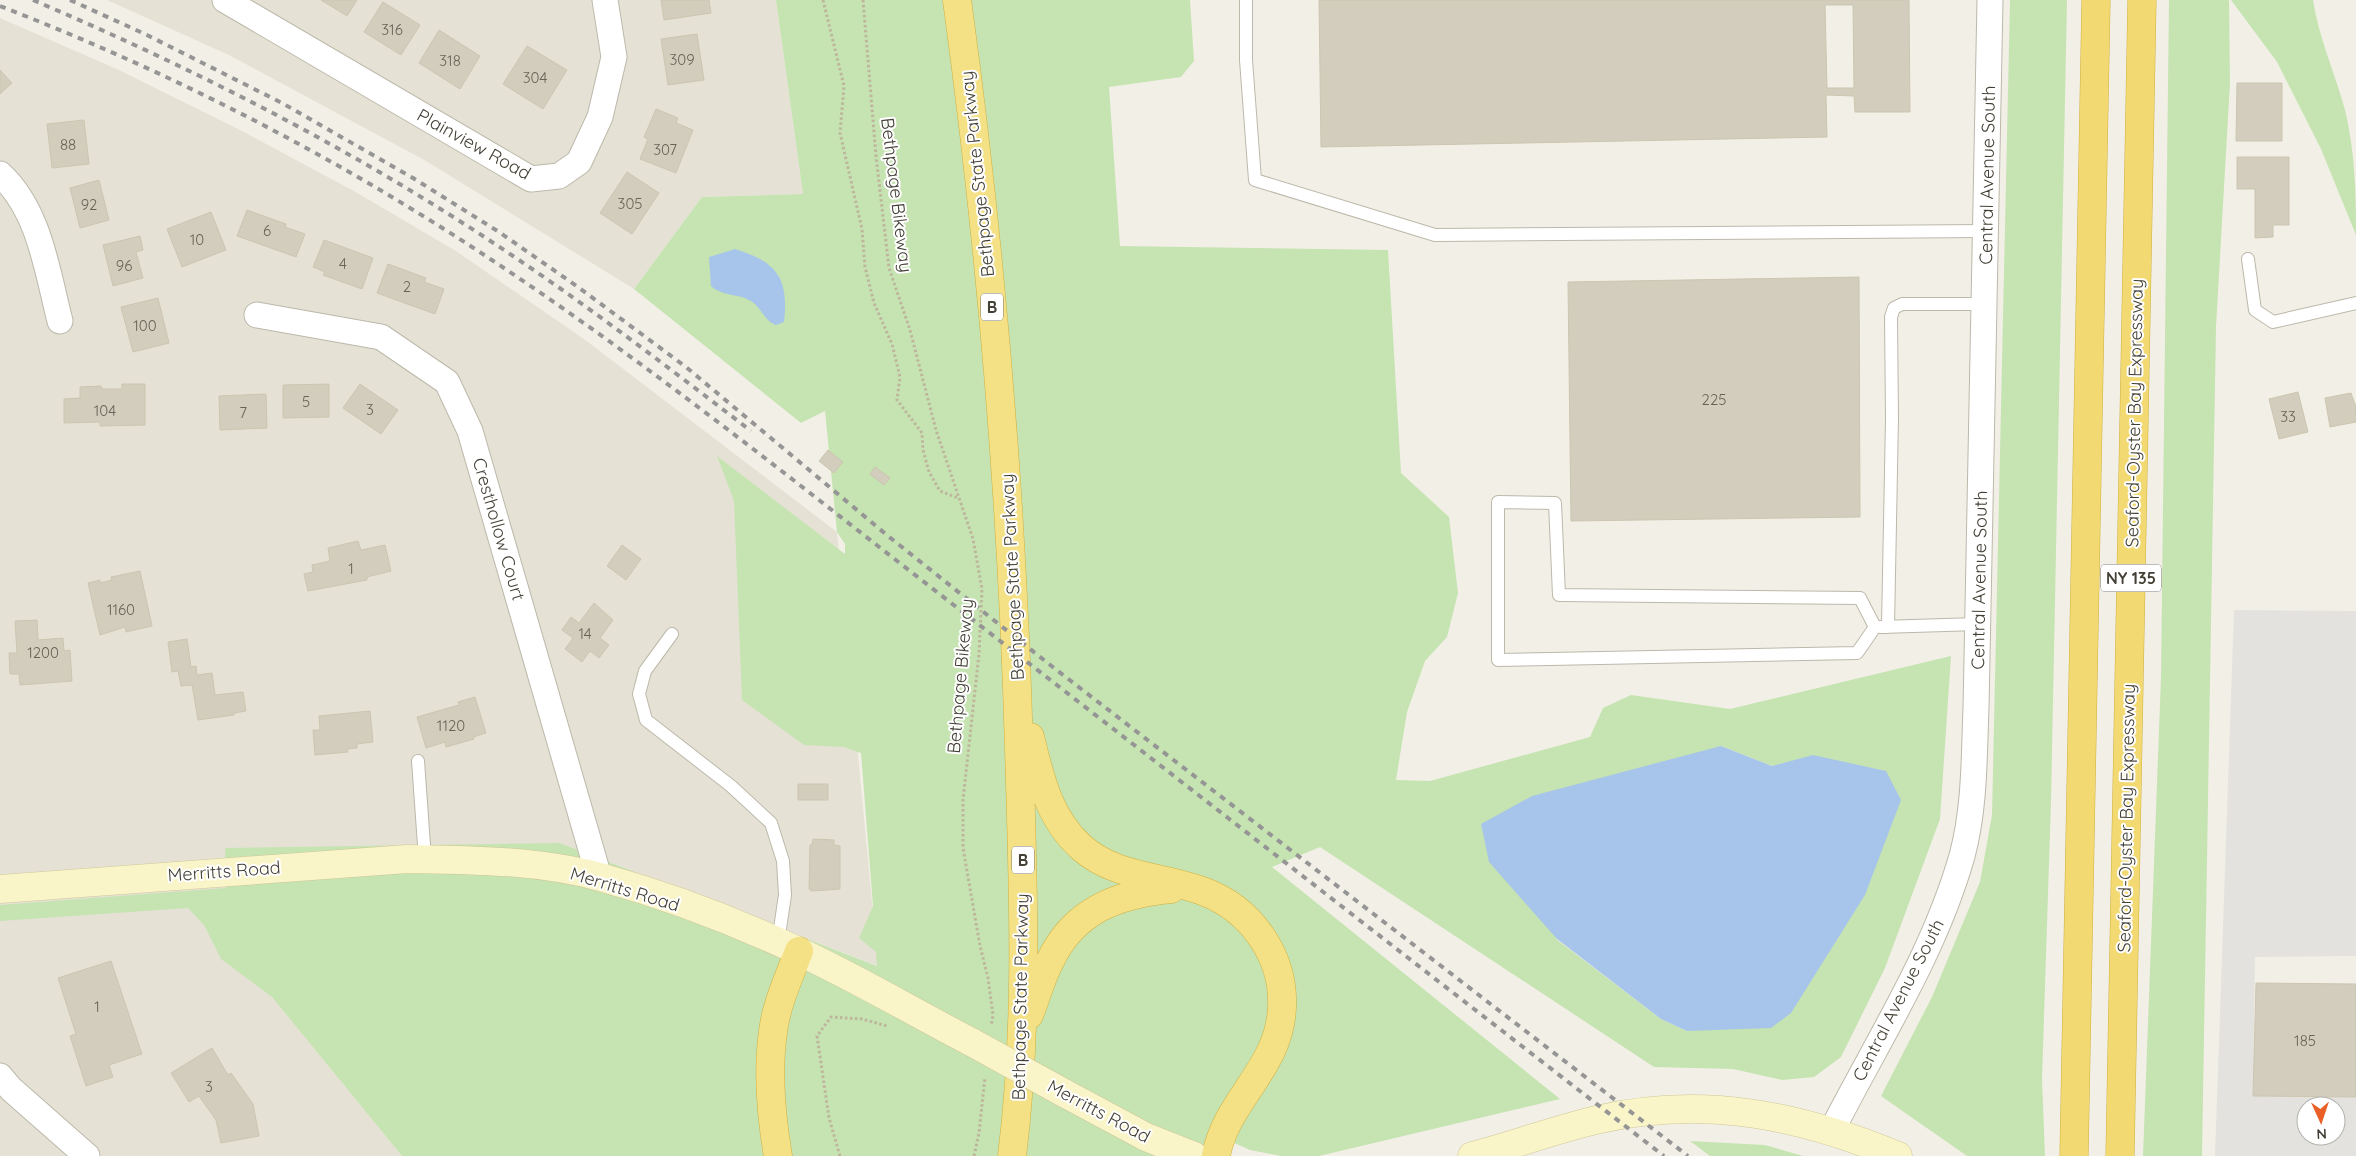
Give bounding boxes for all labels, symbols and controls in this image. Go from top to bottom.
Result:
house number: 316 [381,20,403,39]
house number: 309 [669,50,695,69]
house number: 318 [439,51,461,70]
house number: 304 [523,68,547,87]
street label: Bethpage State Parkway [955,70,999,278]
street label: Central Avenue South [1974,85,2000,265]
street label: Plainview Road [413,103,535,185]
street label: Bethpage Bikeway [876,116,918,274]
house number: 88 [60,135,76,154]
house number: 307 [653,140,677,159]
house number: 305 [618,194,642,213]
house number: 92 [81,195,97,214]
house number: 6 [263,221,271,240]
house number: 10 [190,230,204,249]
house number: 4 [339,254,347,273]
house number: 96 [116,256,132,275]
house number: 2 [403,277,411,296]
street label: Seaford-Oyster Bay Expressway [2120,278,2148,548]
road number: B [981,294,1003,320]
house number: 100 [133,316,157,335]
house number: 225 [1702,390,1726,409]
house number: 5 [302,392,310,411]
house number: 3 [366,400,374,419]
house number: 104 [94,401,116,420]
house number: 7 [239,403,247,422]
house number: 33 [2280,407,2296,426]
street label: Cresthollow Court [468,455,530,603]
street label: Bethpage State Parkway [995,473,1029,681]
street label: Central Avenue South [1966,490,1992,670]
house number: 1 [348,559,354,578]
road number: NY 135 [2101,564,2161,592]
street label: Bethpage Bikeway [942,597,978,755]
house number: 1160 [107,600,135,619]
house number: 14 [578,624,592,643]
house number: 1200 [27,643,59,662]
street label: Seaford-Oyster Bay Expressway [2112,683,2140,953]
house number: 1120 [437,716,465,735]
road number: B [1012,846,1034,874]
street label: Merritts Road [167,856,281,886]
street label: Merritts Road [567,861,683,917]
street label: Bethpage State Parkway [1007,893,1033,1101]
street label: Central Avenue South [1847,915,1949,1085]
house number: 1 [94,997,100,1016]
house number: 185 [2294,1031,2316,1050]
street label: Merritts Road [1044,1074,1154,1148]
house number: 3 [205,1077,213,1096]
north arrow [2296,1096,2346,1146]
text: N [2316,1125,2327,1143]

